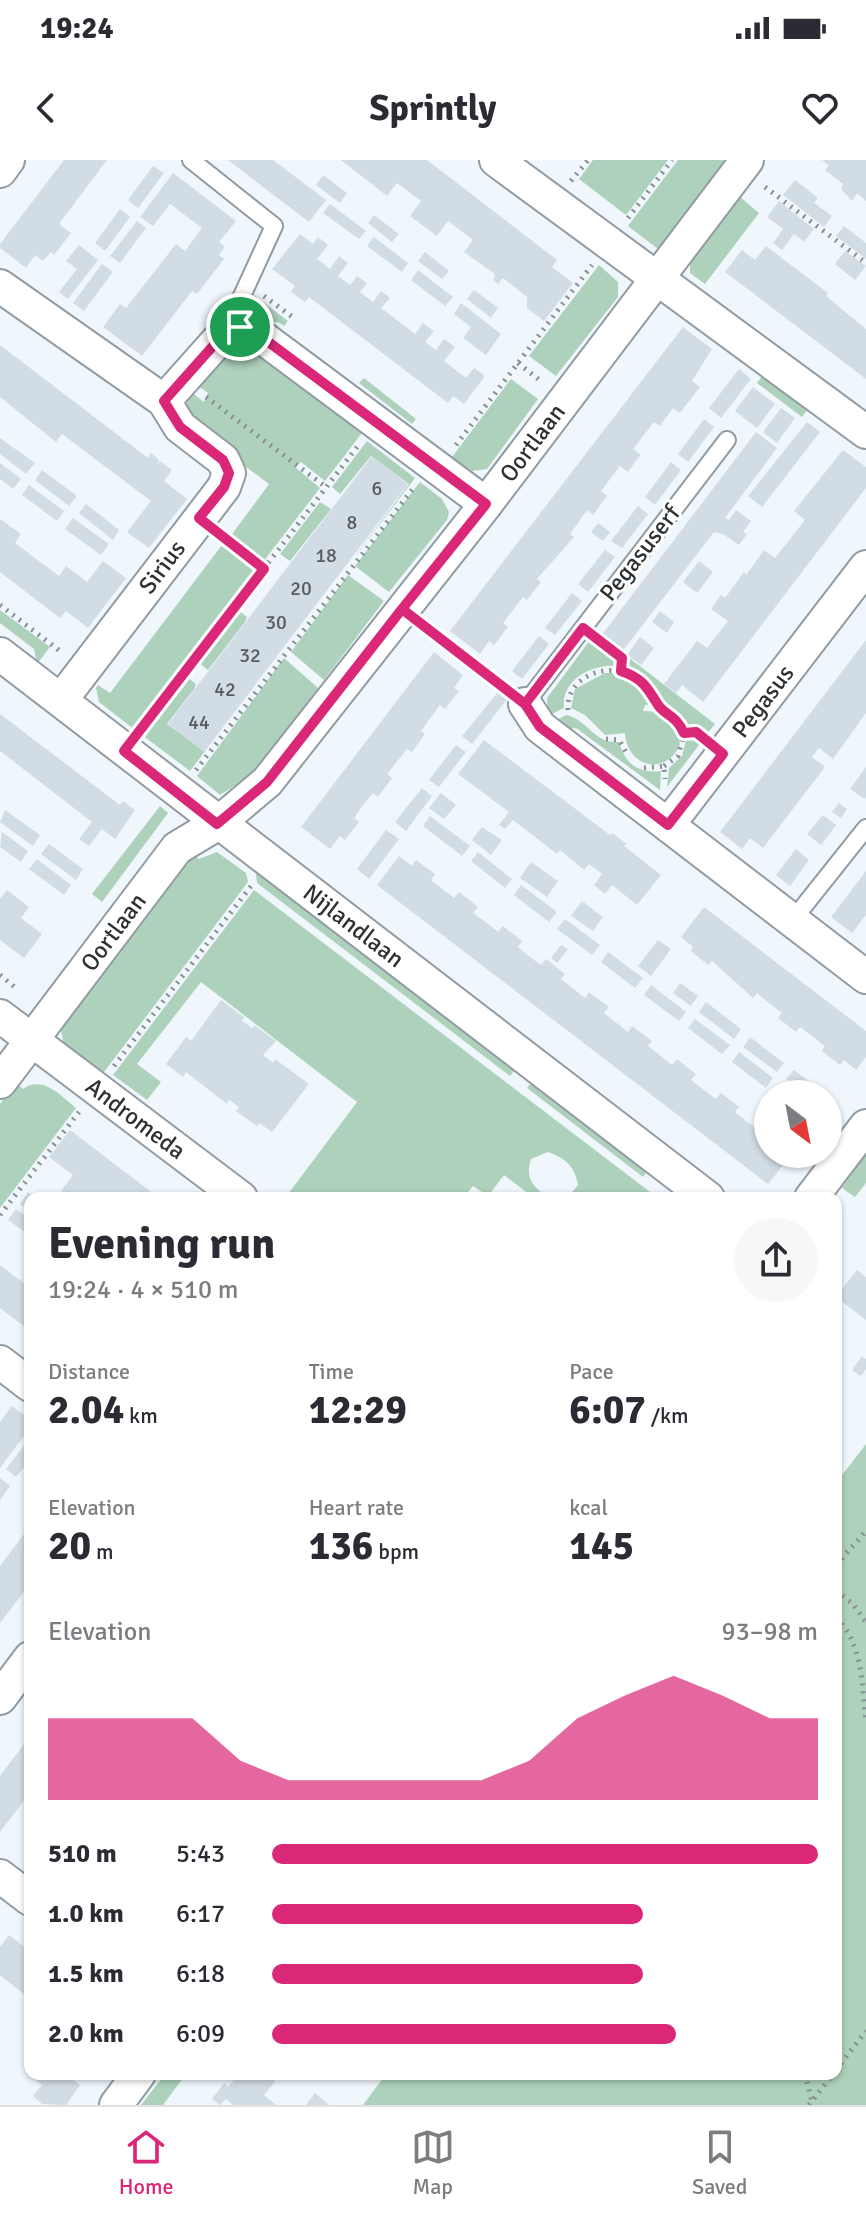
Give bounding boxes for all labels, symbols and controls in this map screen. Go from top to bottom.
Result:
text: 19:24 [40,10,114,47]
icon: back [24,86,68,130]
text: Sprintly [369,86,497,131]
icon: heart [798,86,842,130]
pin [206,293,274,361]
icon: arrive [218,305,262,349]
street label: Oortlaan [493,398,572,488]
house number: 6 [372,476,382,501]
street label: Pegasuserf [593,498,687,607]
house number: 8 [347,510,357,535]
street label: Sirius [132,534,192,600]
house number: 18 [315,543,337,568]
house number: 20 [290,576,312,601]
house number: 30 [265,610,287,635]
house number: 32 [239,643,261,668]
street label: Pegasus [726,659,800,744]
house number: 42 [214,677,236,702]
house number: 44 [188,710,210,735]
street label: Nijlandlaan [297,878,410,974]
street label: Oortlaan [74,887,153,977]
street label: Andromeda [80,1071,192,1166]
north arrow [754,1080,842,1168]
map controls [754,1080,842,1168]
text: Evening run [48,1217,275,1271]
button: share [734,1218,818,1302]
text: 19:24 · 4 × 510 m [48,1274,239,1306]
text: Distance [48,1358,130,1385]
text: Time [309,1358,354,1385]
text: Pace [569,1358,614,1385]
text: 2.04 [48,1385,124,1435]
text: 12:29 [309,1385,407,1435]
text: 6:07 [569,1385,646,1435]
text: km [124,1402,158,1429]
text: /km [646,1402,689,1429]
text: Elevation [48,1494,136,1521]
text: Heart rate [309,1494,404,1521]
text: kcal [569,1494,608,1521]
text: 20 [48,1521,91,1571]
text: 136 [309,1521,373,1571]
text: 145 [569,1521,634,1571]
text: m [91,1538,114,1565]
text: bpm [373,1538,419,1565]
text: Elevation [48,1616,152,1648]
text: 93–98 m [722,1616,818,1648]
text: 510 m [48,1838,117,1870]
text: 5:43 [176,1838,225,1870]
text: 1.0 km [48,1898,124,1930]
text: 6:17 [176,1898,225,1930]
text: 1.5 km [48,1958,124,1990]
text: 6:18 [176,1958,225,1990]
text: 2.0 km [48,2018,124,2050]
text: 6:09 [176,2018,225,2050]
tab: Home [119,2125,173,2200]
tab: Map [411,2125,455,2200]
tab: Saved [692,2125,747,2200]

